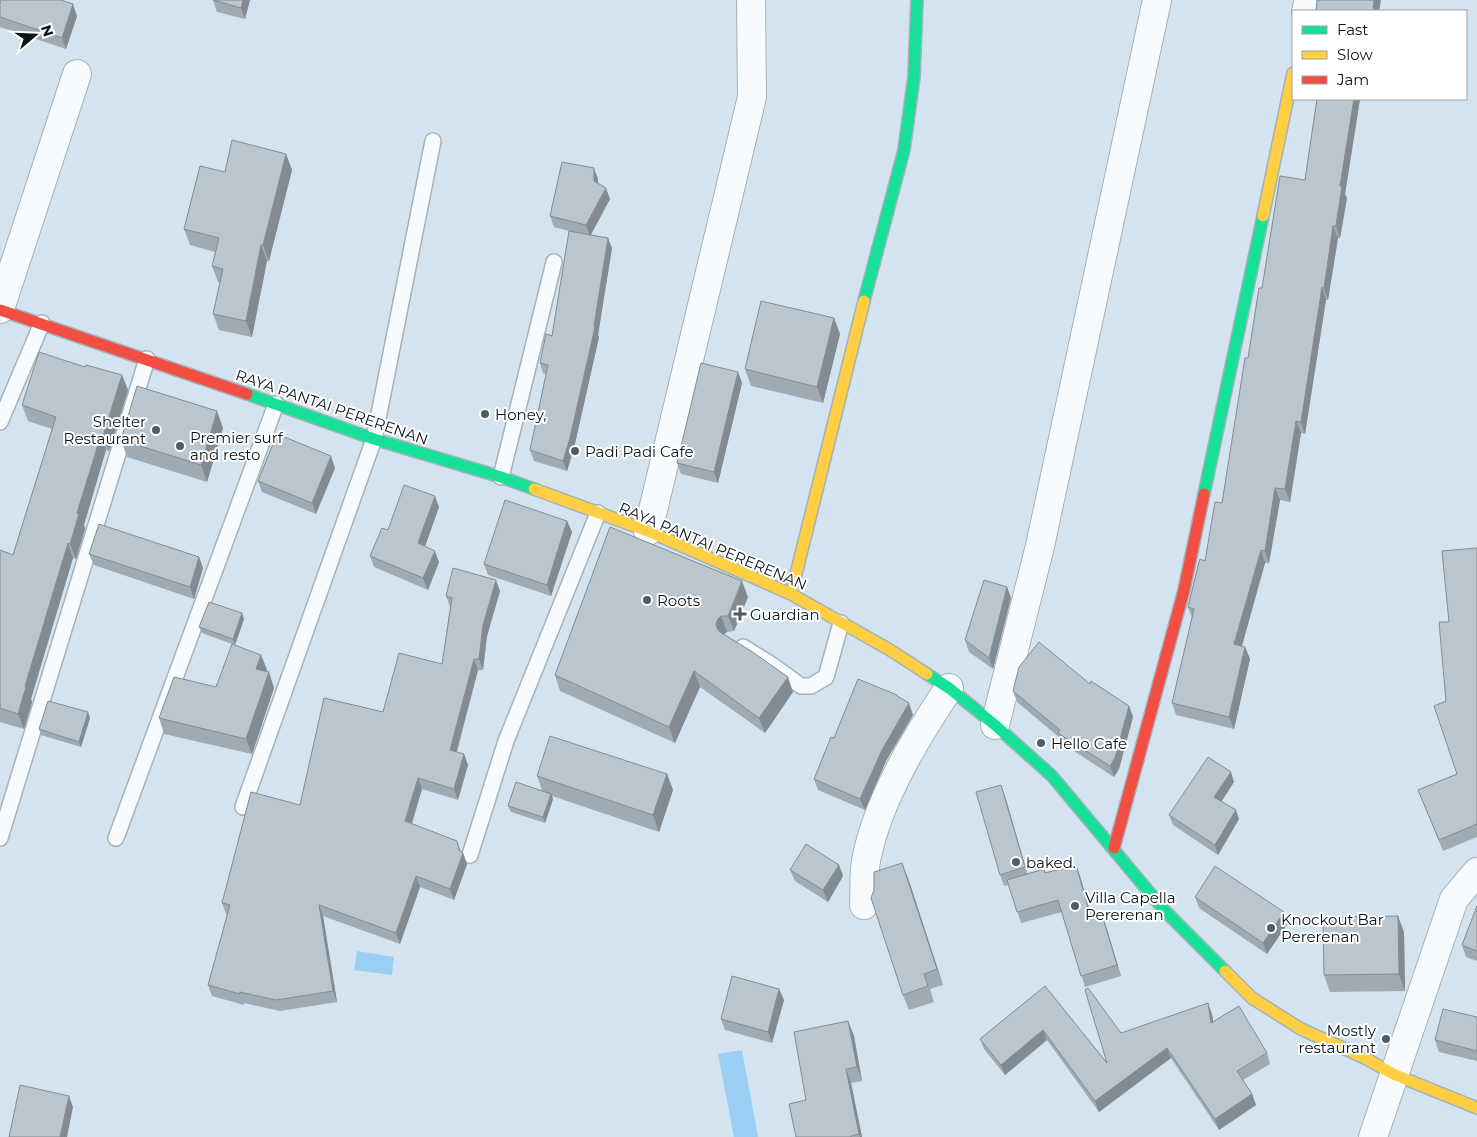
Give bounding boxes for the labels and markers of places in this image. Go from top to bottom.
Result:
place label: Honey, [495,405,547,424]
marker: Honey, [479,408,491,420]
place label: Shelter Restaurant [64,412,146,448]
marker: Shelter Restaurant [150,424,162,436]
place label: Premier surf and resto [190,428,284,464]
marker: Premier surf and resto [174,440,186,452]
place label: Padi Padi Cafe [585,442,693,461]
marker: Padi Padi Cafe [569,445,581,457]
place label: Roots [657,591,700,610]
marker: Roots [641,594,653,606]
place label: Guardian [750,605,820,624]
marker: Guardian [734,608,746,620]
place label: Hello Cafe [1051,734,1127,753]
marker: Hello Cafe [1035,737,1047,749]
place label: baked. [1026,853,1076,872]
marker: baked. [1010,856,1022,868]
place label: Villa Capella Pererenan [1085,888,1176,924]
marker: Villa Capella Pererenan [1069,900,1081,912]
place label: Knockout Bar Pererenan [1281,910,1384,946]
marker: Knockout Bar Pererenan [1265,922,1277,934]
place label: Mostly restaurant [1299,1021,1377,1057]
marker: Mostly restaurant [1380,1033,1392,1045]

